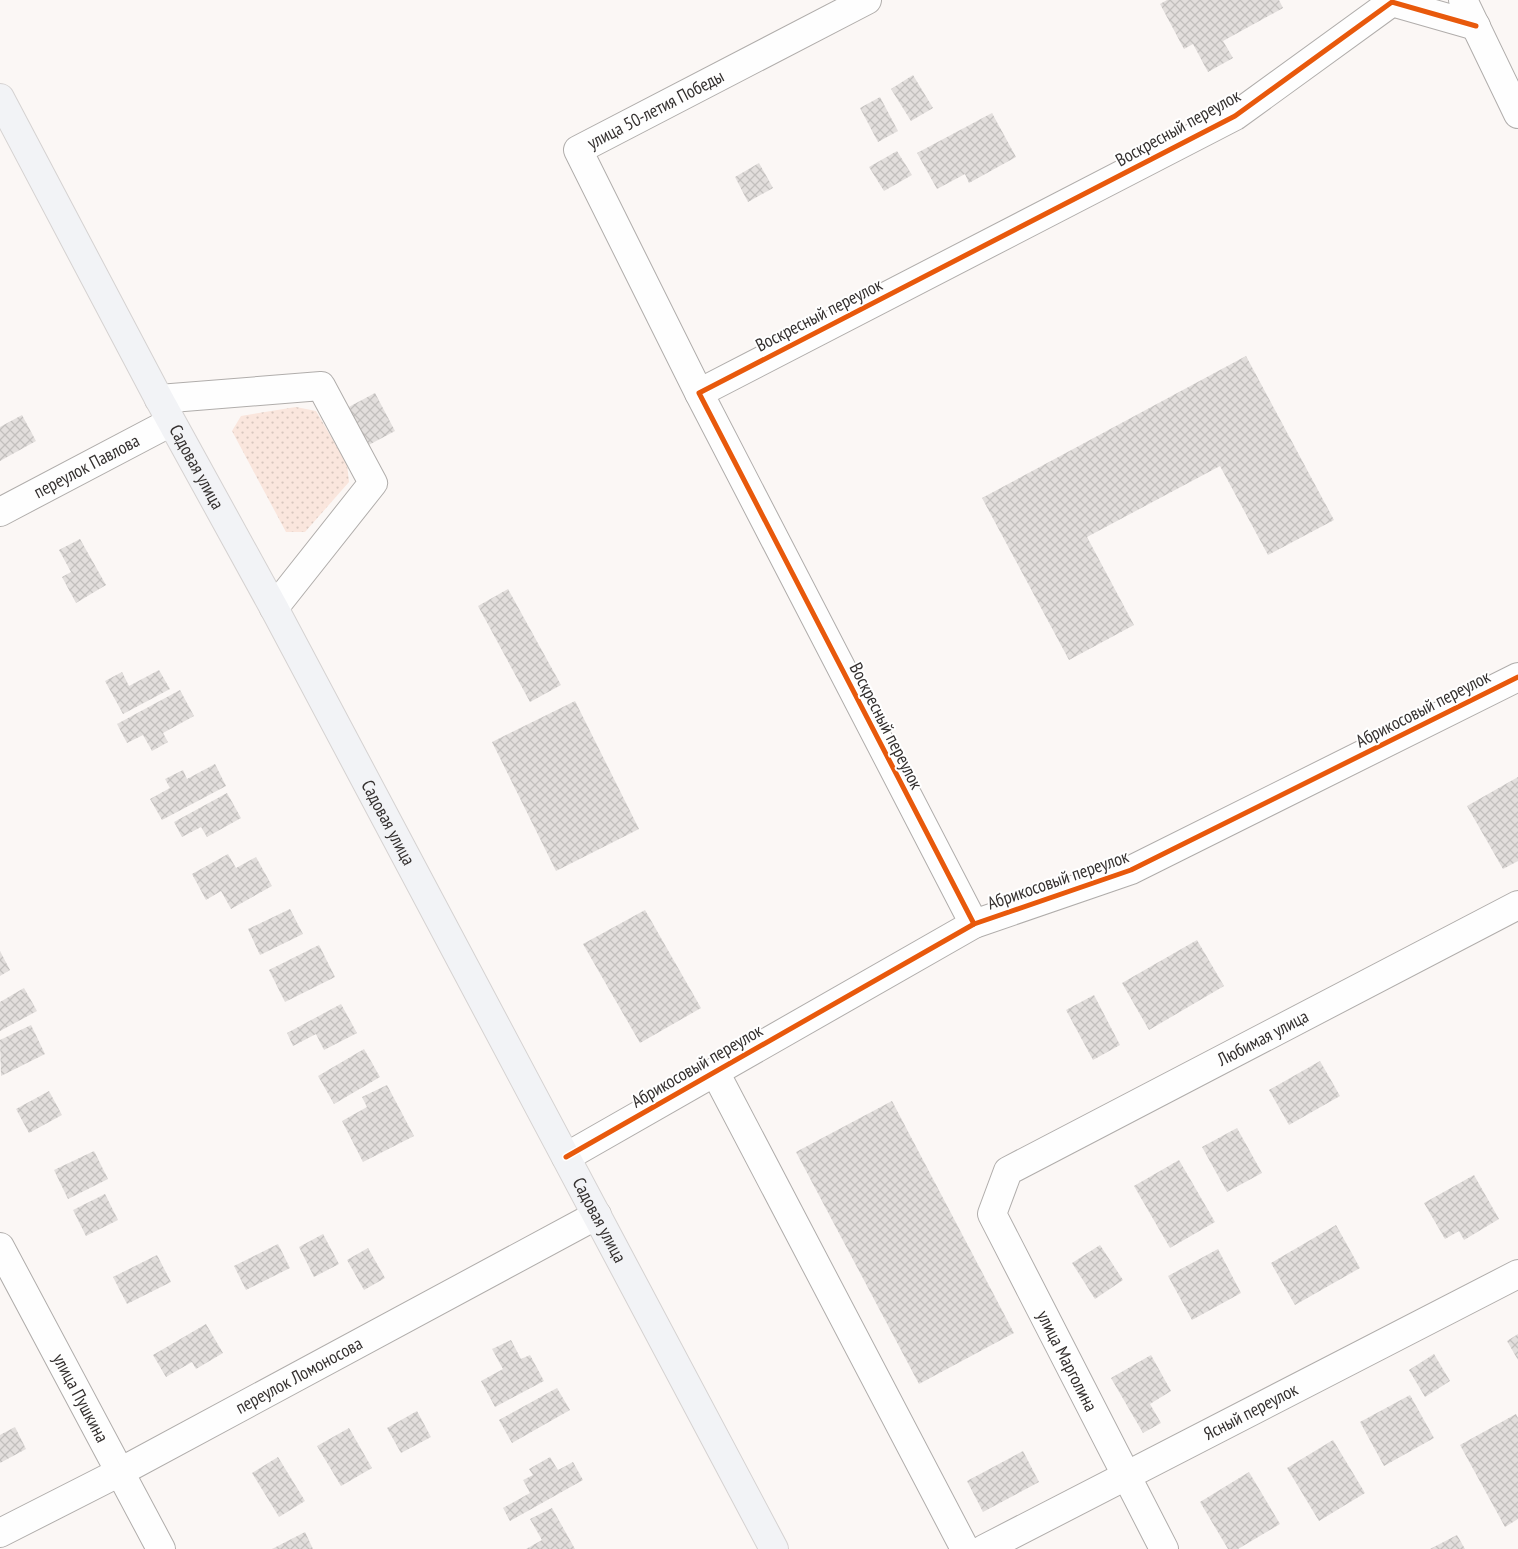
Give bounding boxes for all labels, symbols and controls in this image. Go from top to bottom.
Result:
street label: улица 50-летия Победы [583,64,728,154]
street label: Воскресный переулок [1111,84,1244,171]
street label: Воскресный переулок [752,273,886,356]
street label: Садовая улица [164,420,229,513]
street label: переулок Павлова [30,429,143,503]
street label: Воскресный переулок [845,659,928,793]
street label: Абрикосовый переулок [1352,665,1494,752]
street label: Садовая улица [356,776,421,869]
street label: Абрикосовый переулок [984,845,1132,914]
street label: Любимая улица [1212,1004,1312,1071]
street label: Абрикосовый переулок [627,1019,767,1113]
street label: Садовая улица [568,1173,632,1266]
street label: улица Марголина [1032,1306,1103,1415]
street label: переулок Ломоносова [231,1332,366,1419]
street label: улица Пушкина [48,1349,114,1446]
street label: Ясный переулок [1200,1377,1301,1445]

